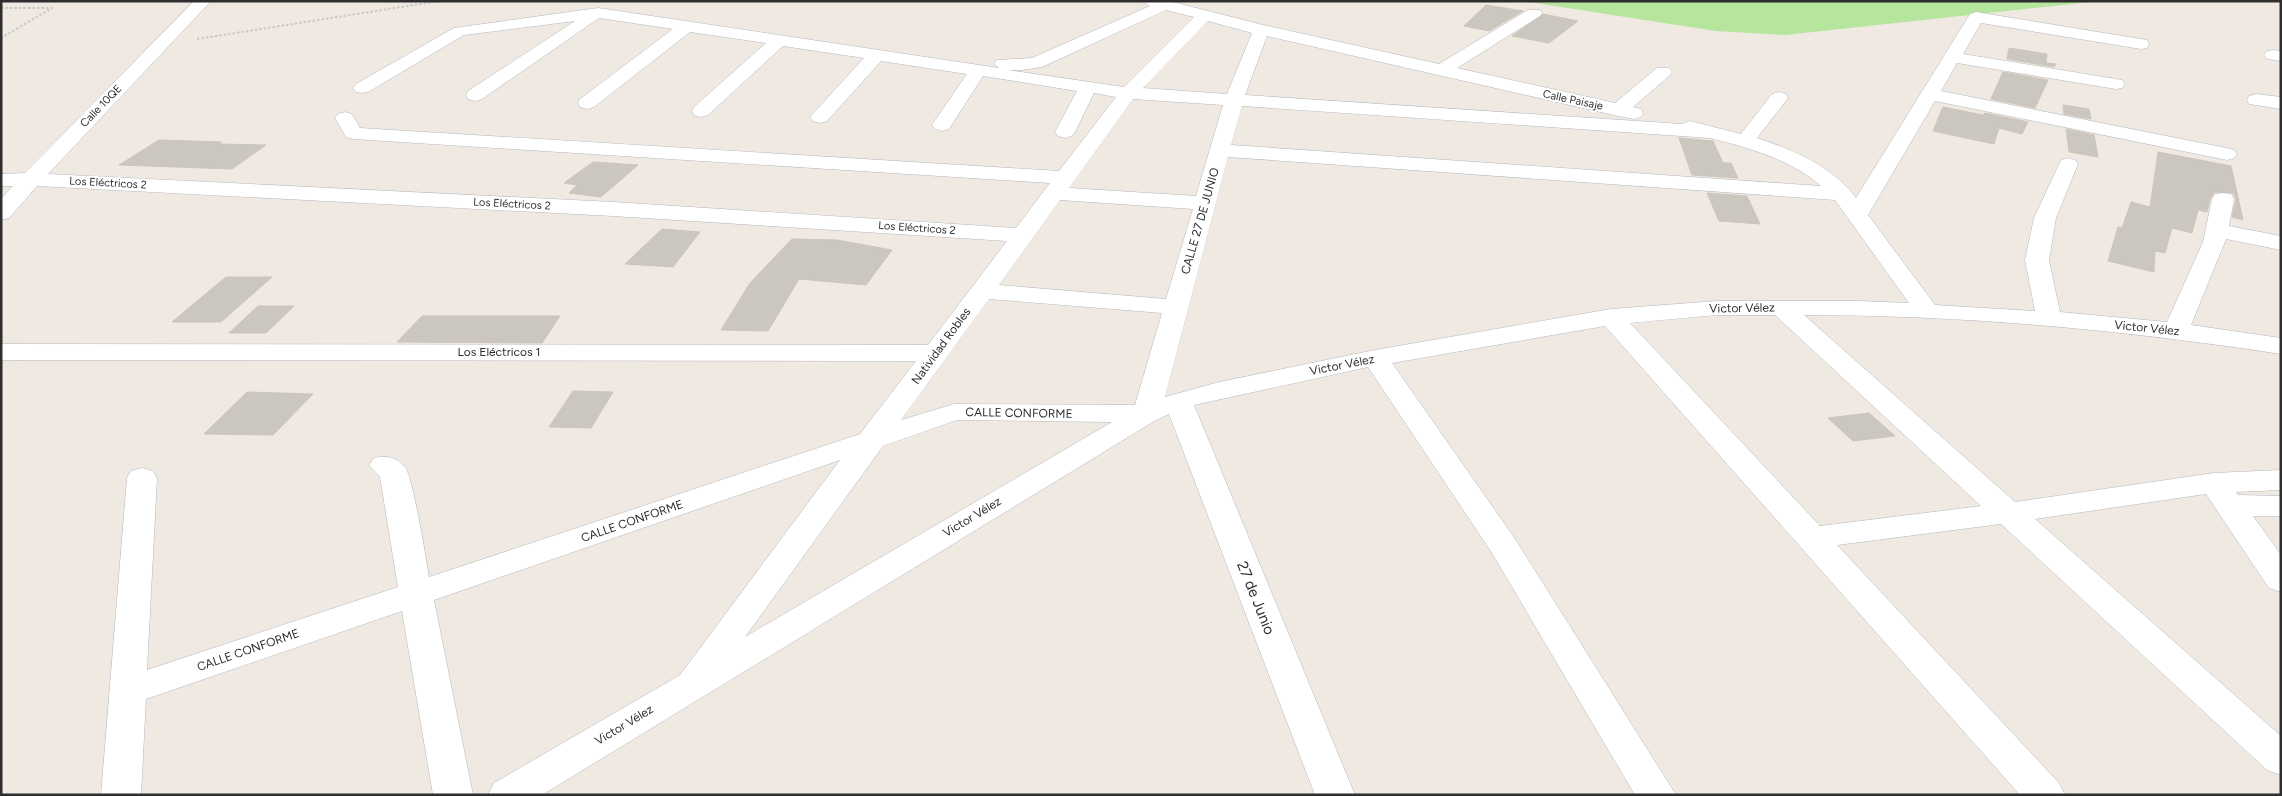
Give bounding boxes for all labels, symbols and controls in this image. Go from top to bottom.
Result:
street label: Calle 10QE [78,82,124,130]
street label: Calle Paisaje [1542,87,1604,113]
street label: CALLE 27 DE JUNIO [1178,166,1222,276]
street label: Los Eléctricos 2 [69,174,147,192]
street label: Los Eléctricos 2 [473,195,551,213]
street label: Los Eléctricos 2 [878,219,956,237]
street label: Victor Vélez [1709,300,1775,316]
street label: Natividad Robles [909,305,974,387]
street label: Victor Vélez [2114,318,2180,338]
street label: Los Eléctricos 1 [458,345,540,359]
street label: Victor Vélez [1308,352,1376,378]
street label: CALLE CONFORME [965,405,1073,421]
street label: Victor Vélez [940,494,1004,540]
street label: CALLE CONFORME [579,497,685,545]
street label: 27 de Junio [1233,559,1279,638]
street label: CALLE CONFORME [195,626,301,674]
street label: Victor Vélez [592,702,656,748]

